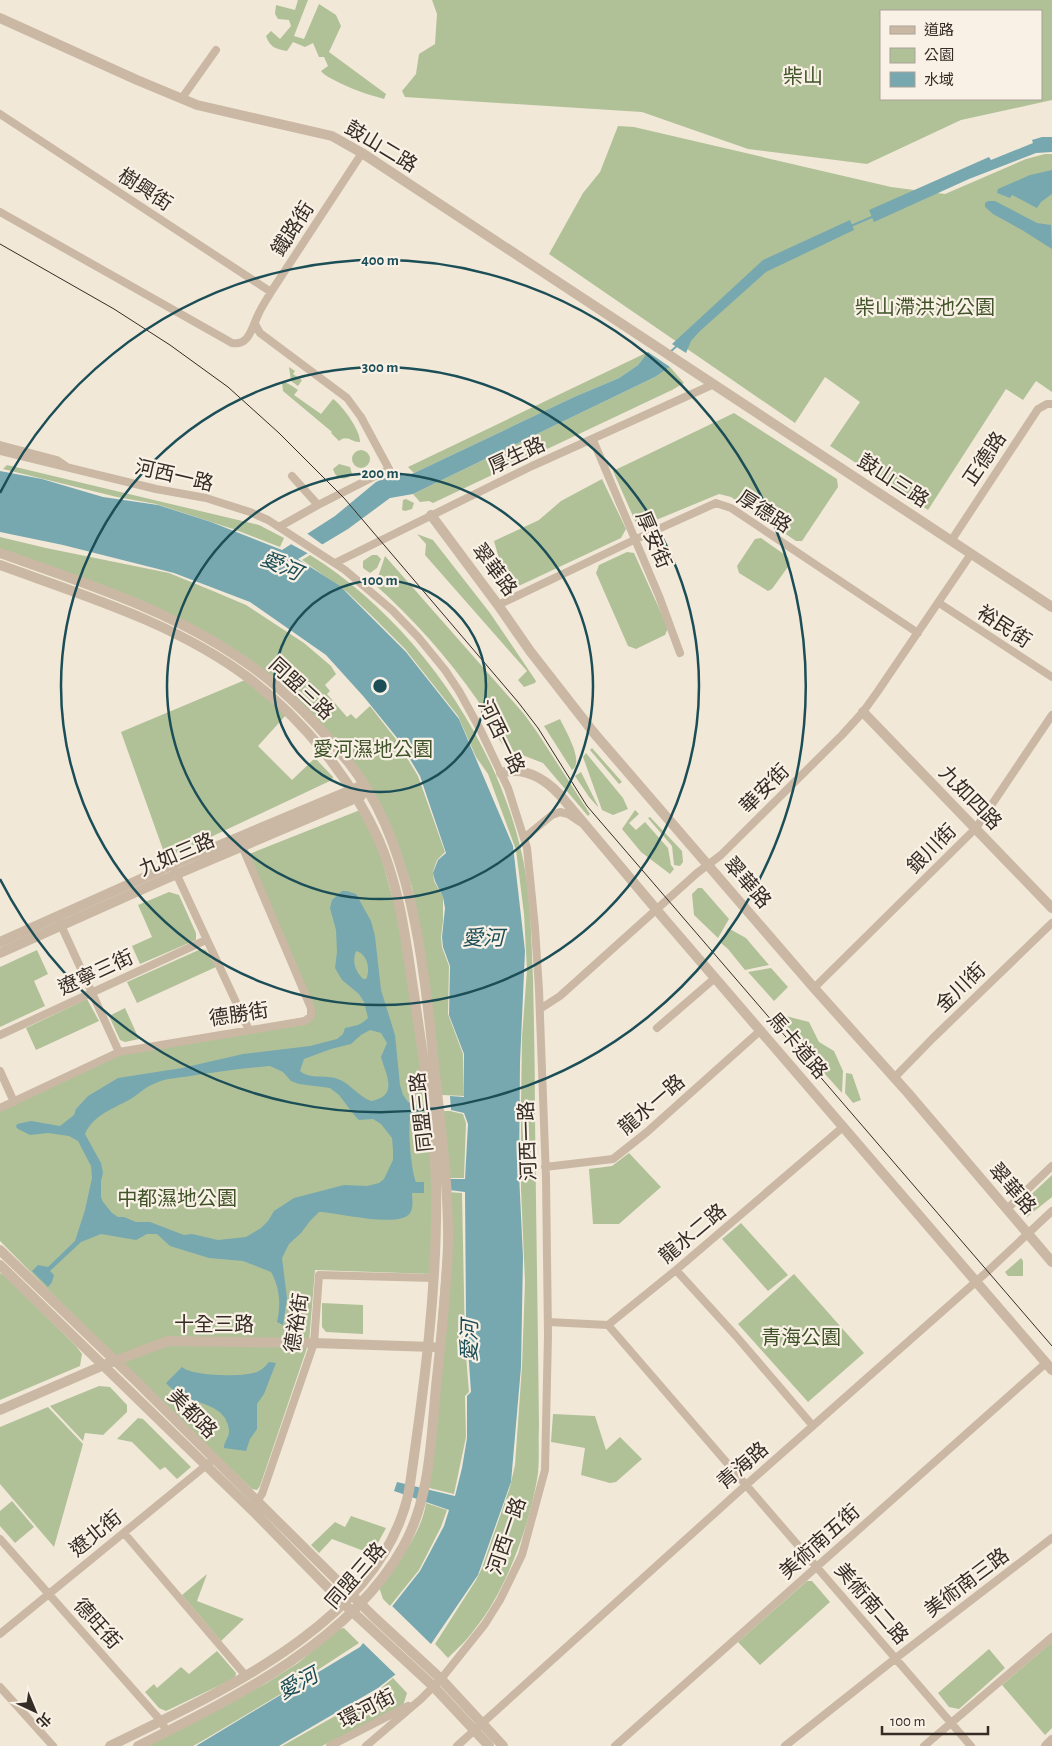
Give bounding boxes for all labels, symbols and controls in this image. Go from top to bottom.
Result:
legend [880,10,1042,100]
text: 道路 [924,22,954,38]
text: 公園 [924,48,954,63]
park label: 柴山 [783,66,823,87]
text: 水域 [924,72,954,88]
street label: 鼓山二路 [342,117,421,176]
street label: 樹興街 [114,164,176,215]
street label: 鐵路街 [267,198,318,260]
text: 400 m [361,253,399,268]
park label: 柴山滯洪池公園 [855,297,995,318]
text: 300 m [362,360,398,375]
street label: 正德路 [959,428,1010,489]
street label: 厚生路 [485,433,548,478]
street label: 鼓山三路 [854,450,933,511]
street label: 河西一路 [133,456,215,495]
text: 200 m [361,466,399,481]
street label: 厚德路 [733,486,795,537]
street label: 厚安街 [632,508,675,572]
street label: 翠華路 [468,539,521,600]
water label: 愛河 [258,547,309,586]
text: 100 m [362,573,398,588]
street label: 裕民街 [973,601,1035,652]
street label: 同盟三路 [265,654,338,724]
centre of rings [371,677,389,695]
street label: 河西一路 [474,696,528,777]
park label: 愛河濕地公園 [313,739,433,760]
street label: 華安街 [736,760,793,817]
street label: 九如四路 [935,762,1006,834]
street label: 銀川街 [903,820,960,877]
street label: 九如三路 [136,829,218,880]
street label: 翠華路 [720,853,775,912]
water label: 愛河 [462,927,508,949]
street label: 遼寧三街 [55,946,136,999]
street label: 金川街 [932,959,990,1016]
street label: 德勝街 [208,999,270,1030]
street label: 馬卡道路 [763,1009,832,1083]
street label: 龍水一路 [615,1070,689,1139]
street label: 同盟三路 [407,1071,436,1153]
street label: 河西一路 [516,1101,539,1181]
street label: 翠華路 [985,1159,1040,1218]
park label: 中都濕地公園 [117,1188,237,1209]
street label: 龍水二路 [655,1200,730,1267]
street label: 德裕街 [281,1292,312,1354]
street label: 十全三路 [174,1314,254,1335]
water label: 愛河 [458,1316,481,1362]
park label: 青海公園 [761,1327,841,1348]
street label: 美都路 [164,1385,221,1442]
street label: 青海路 [713,1438,772,1493]
street label: 河西一路 [484,1495,529,1577]
street label: 美術南五街 [775,1500,864,1583]
street label: 遼北街 [66,1507,126,1561]
street label: 同盟三路 [321,1539,390,1613]
street label: 美術南三路 [920,1544,1013,1621]
street label: 美術南二路 [831,1559,912,1648]
street label: 德旺街 [69,1594,125,1653]
water label: 愛河 [274,1662,325,1703]
north arrow [10,1686,60,1736]
street label: 環河街 [335,1686,398,1732]
scale bar [882,1704,988,1736]
text: 北 [33,1710,54,1730]
text: 100 m [890,1714,925,1729]

